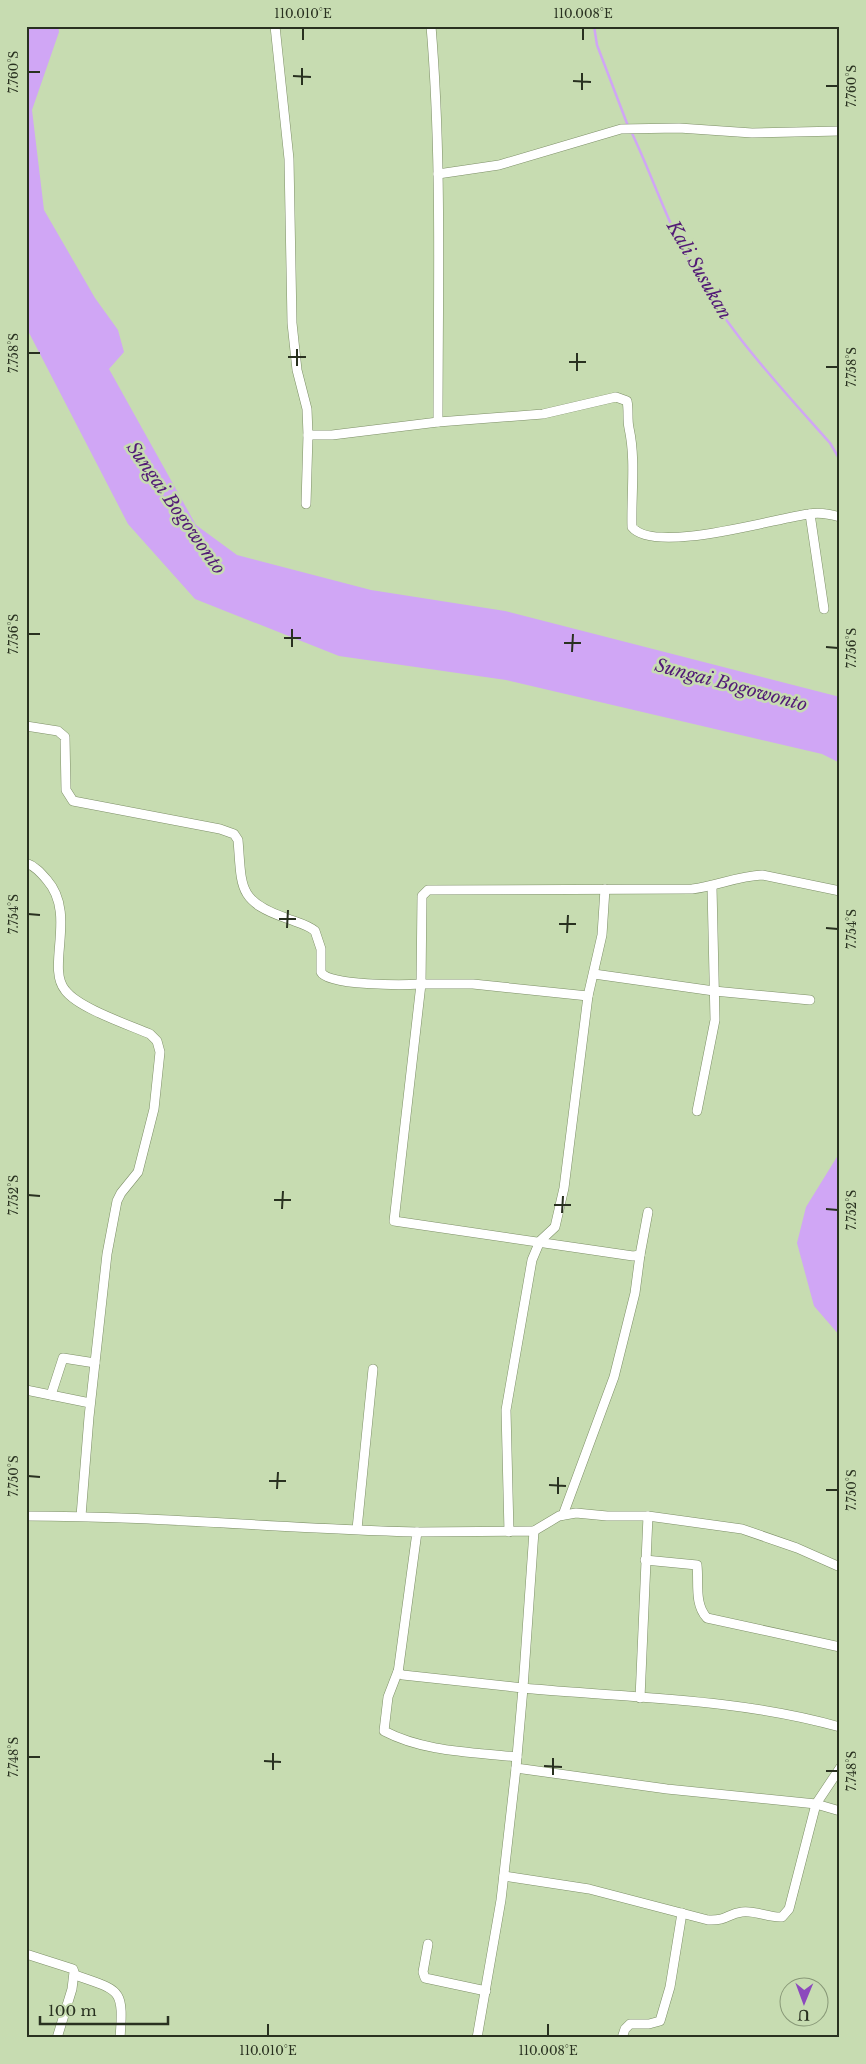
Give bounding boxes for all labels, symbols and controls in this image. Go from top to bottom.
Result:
text: 110.010°E [274,6,332,21]
text: 110.008°E [553,6,613,21]
text: 7.760°S [6,50,21,93]
text: 7.760°S [844,64,859,107]
water label: Kali Susukan [661,216,736,323]
text: 7.758°S [6,333,21,373]
text: 7.758°S [844,347,859,387]
water label: Sungai Bogowonto [122,437,230,579]
text: 7.756°S [6,613,21,654]
text: 7.756°S [844,627,859,668]
water label: Sungai Bogowonto [652,654,810,716]
text: 7.754°S [6,894,21,934]
text: 7.754°S [844,909,859,949]
text: 7.752°S [6,1175,21,1215]
text: 7.752°S [844,1190,859,1230]
text: 7.750°S [6,1455,21,1497]
text: 7.750°S [844,1469,859,1511]
text: 7.748°S [6,1737,21,1777]
text: 7.748°S [844,1751,859,1791]
north arrow [778,1976,828,2026]
scale bar [40,1994,168,2026]
text: 100 m [48,2001,97,2020]
text: U [797,2006,810,2024]
text: 110.010°E [239,2043,297,2058]
text: 110.008°E [518,2043,578,2058]

